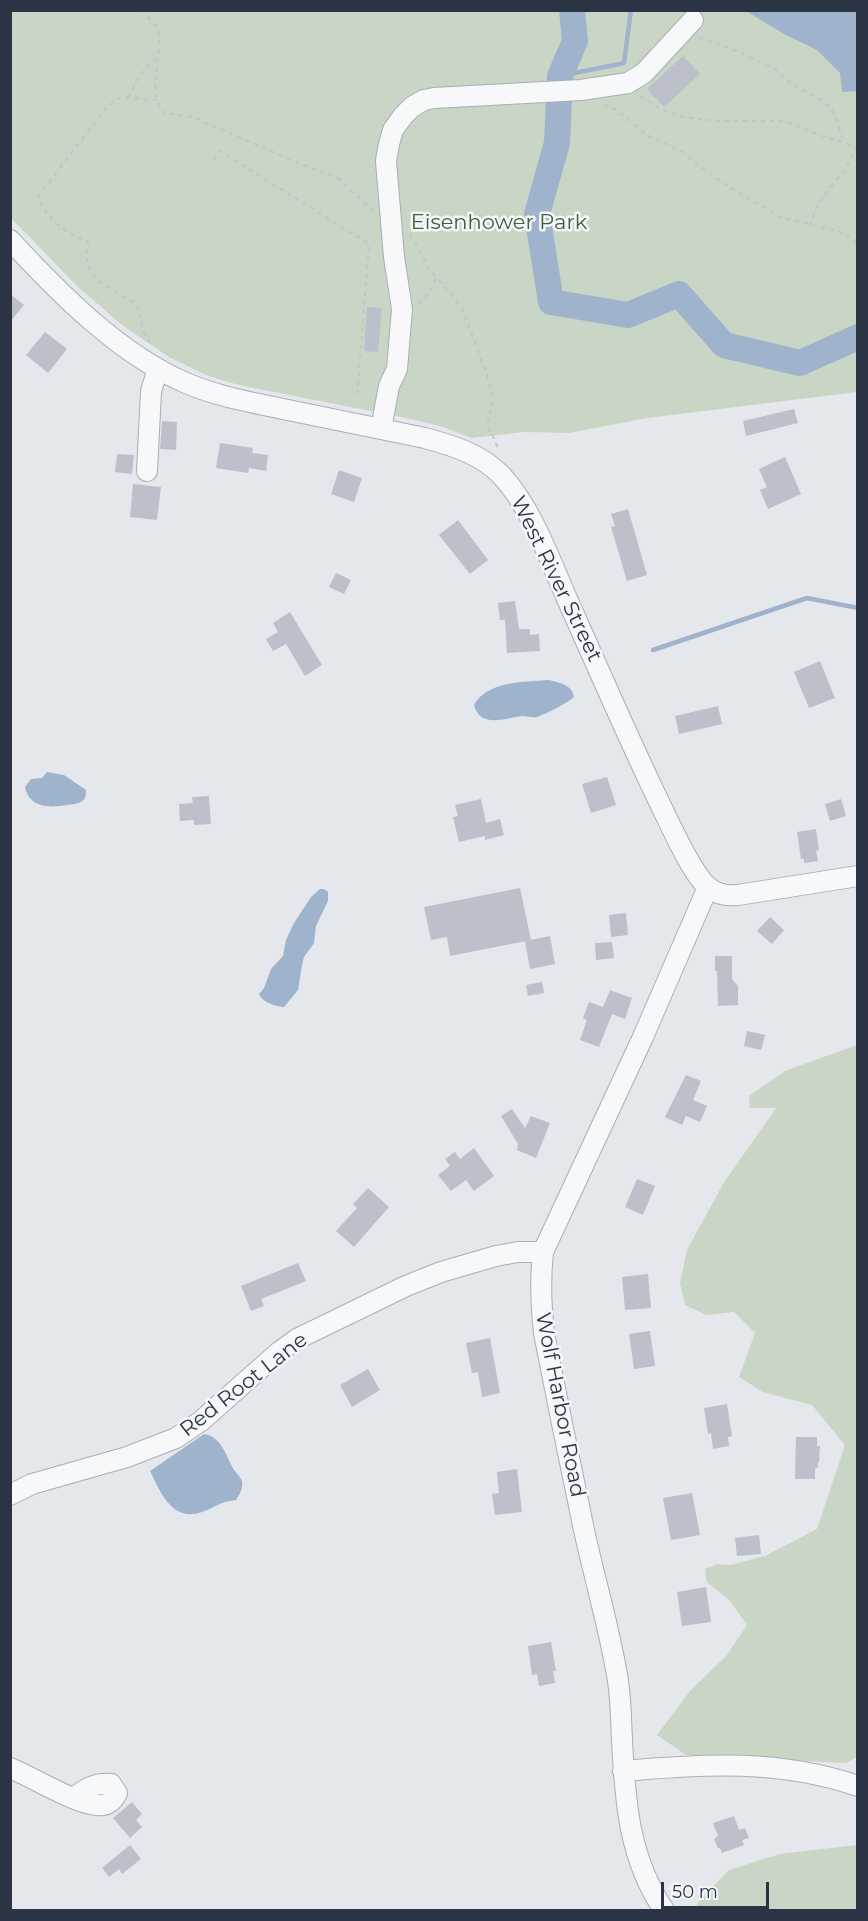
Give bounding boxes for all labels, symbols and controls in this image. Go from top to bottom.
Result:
park label: Eisenhower Park [411,210,587,236]
street label: West River Street [505,492,607,666]
street label: Wolf Harbor Road [530,1311,590,1499]
street label: Red Root Lane [175,1327,313,1443]
scale bar [664,1870,772,1908]
text: 50 m [672,1881,718,1903]

